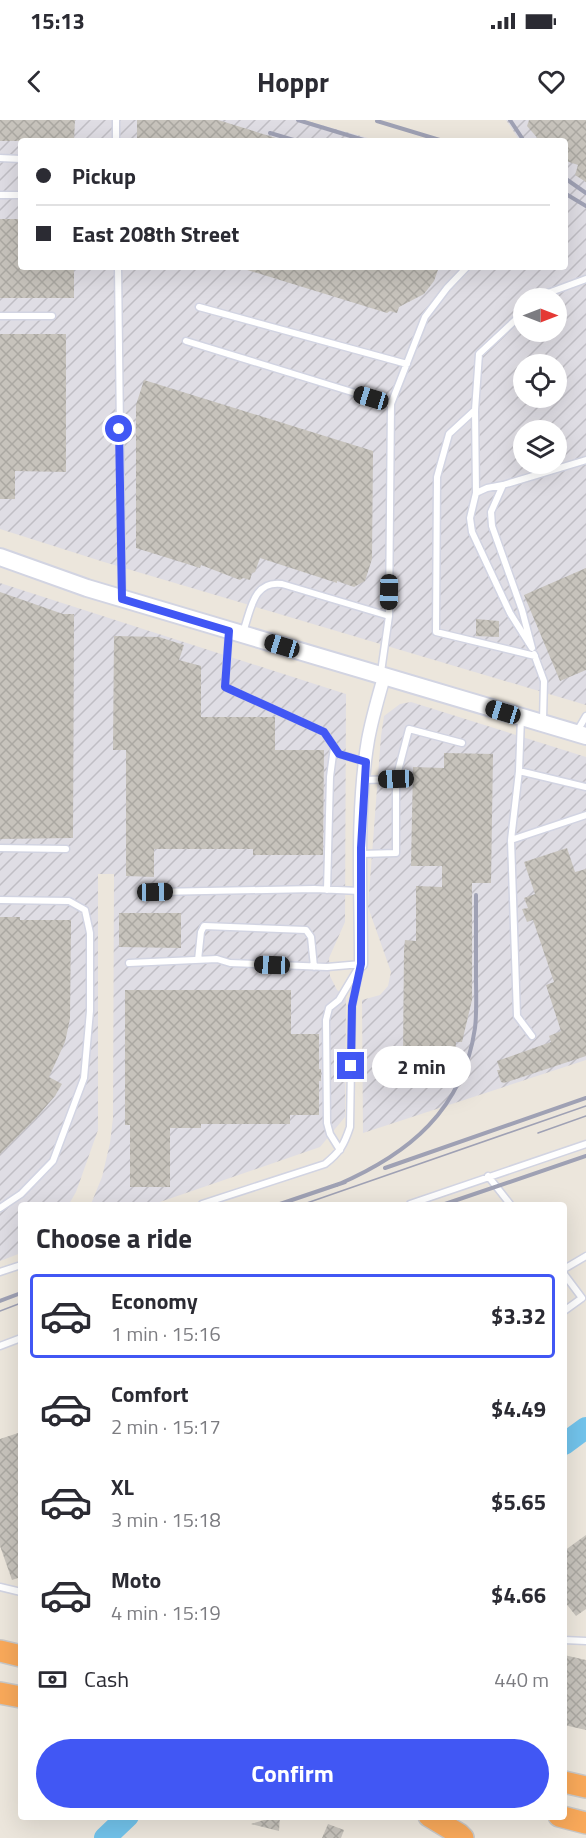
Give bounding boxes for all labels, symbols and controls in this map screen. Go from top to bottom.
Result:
text: 15:13 [30,4,85,38]
text: Hoppr [257,61,329,102]
icon: back [18,65,51,98]
icon: heart [535,65,568,98]
text: Pickup [72,159,136,193]
text: East 208th Street [72,217,239,251]
north arrow [513,288,567,342]
map controls [513,288,567,474]
button: locate [513,354,567,408]
car [351,384,391,412]
route start [105,415,132,442]
button: layers [513,420,567,474]
car [380,574,398,610]
car [262,632,302,660]
car [483,698,523,726]
car [378,769,414,789]
car [137,883,173,901]
car [254,955,290,975]
callout: 2 min [372,1045,471,1087]
text: 2 min [397,1051,446,1082]
route end [337,1052,364,1079]
text: Choose a ride [36,1217,192,1258]
text: Economy [111,1284,198,1318]
icon: car [39,1289,93,1343]
text: $3.32 [491,1299,546,1333]
text: 1 min · 15:16 [111,1318,221,1349]
text: Comfort [111,1377,189,1411]
icon: car [39,1382,93,1436]
text: $4.49 [491,1392,546,1426]
text: 2 min · 15:17 [111,1411,221,1442]
text: XL [111,1470,134,1504]
icon: car [39,1475,93,1529]
text: $5.65 [491,1485,546,1519]
text: 3 min · 15:18 [111,1504,221,1535]
text: Moto [111,1563,161,1597]
icon: car [39,1568,93,1622]
text: $4.66 [491,1578,546,1612]
text: 4 min · 15:19 [111,1597,221,1628]
text: Cash [84,1662,129,1696]
icon: cash [36,1663,69,1696]
text: 440 m [494,1664,549,1695]
button: Confirm [36,1739,549,1808]

